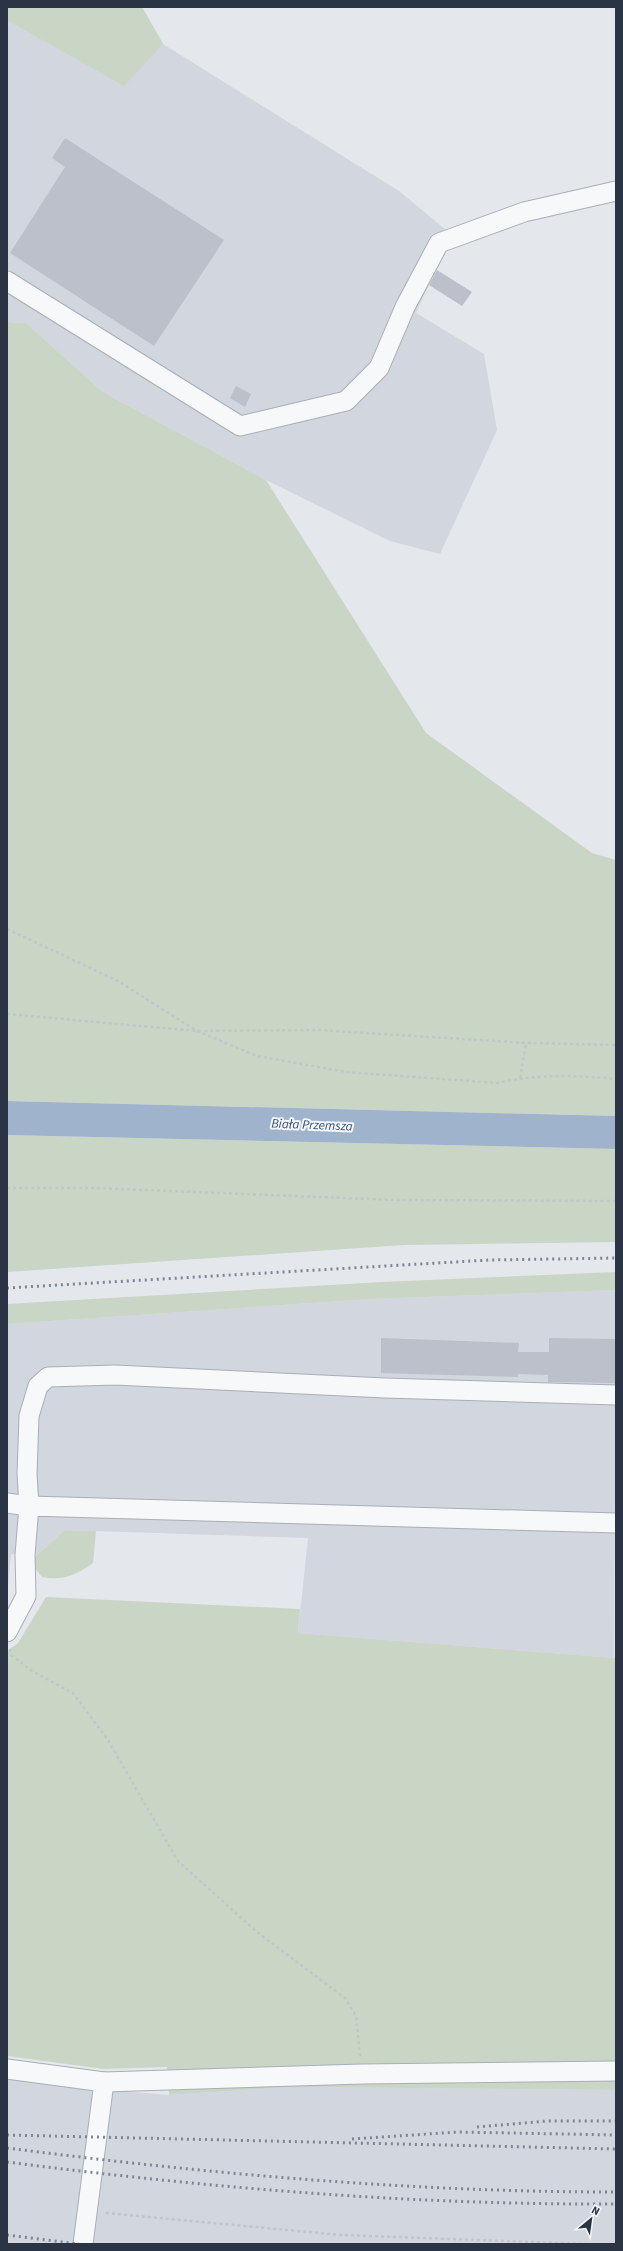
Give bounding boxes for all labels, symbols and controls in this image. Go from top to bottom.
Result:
water label: Biała Przemsza [271,1115,353,1135]
north arrow [571,2199,611,2239]
text: N [589,2202,602,2219]

